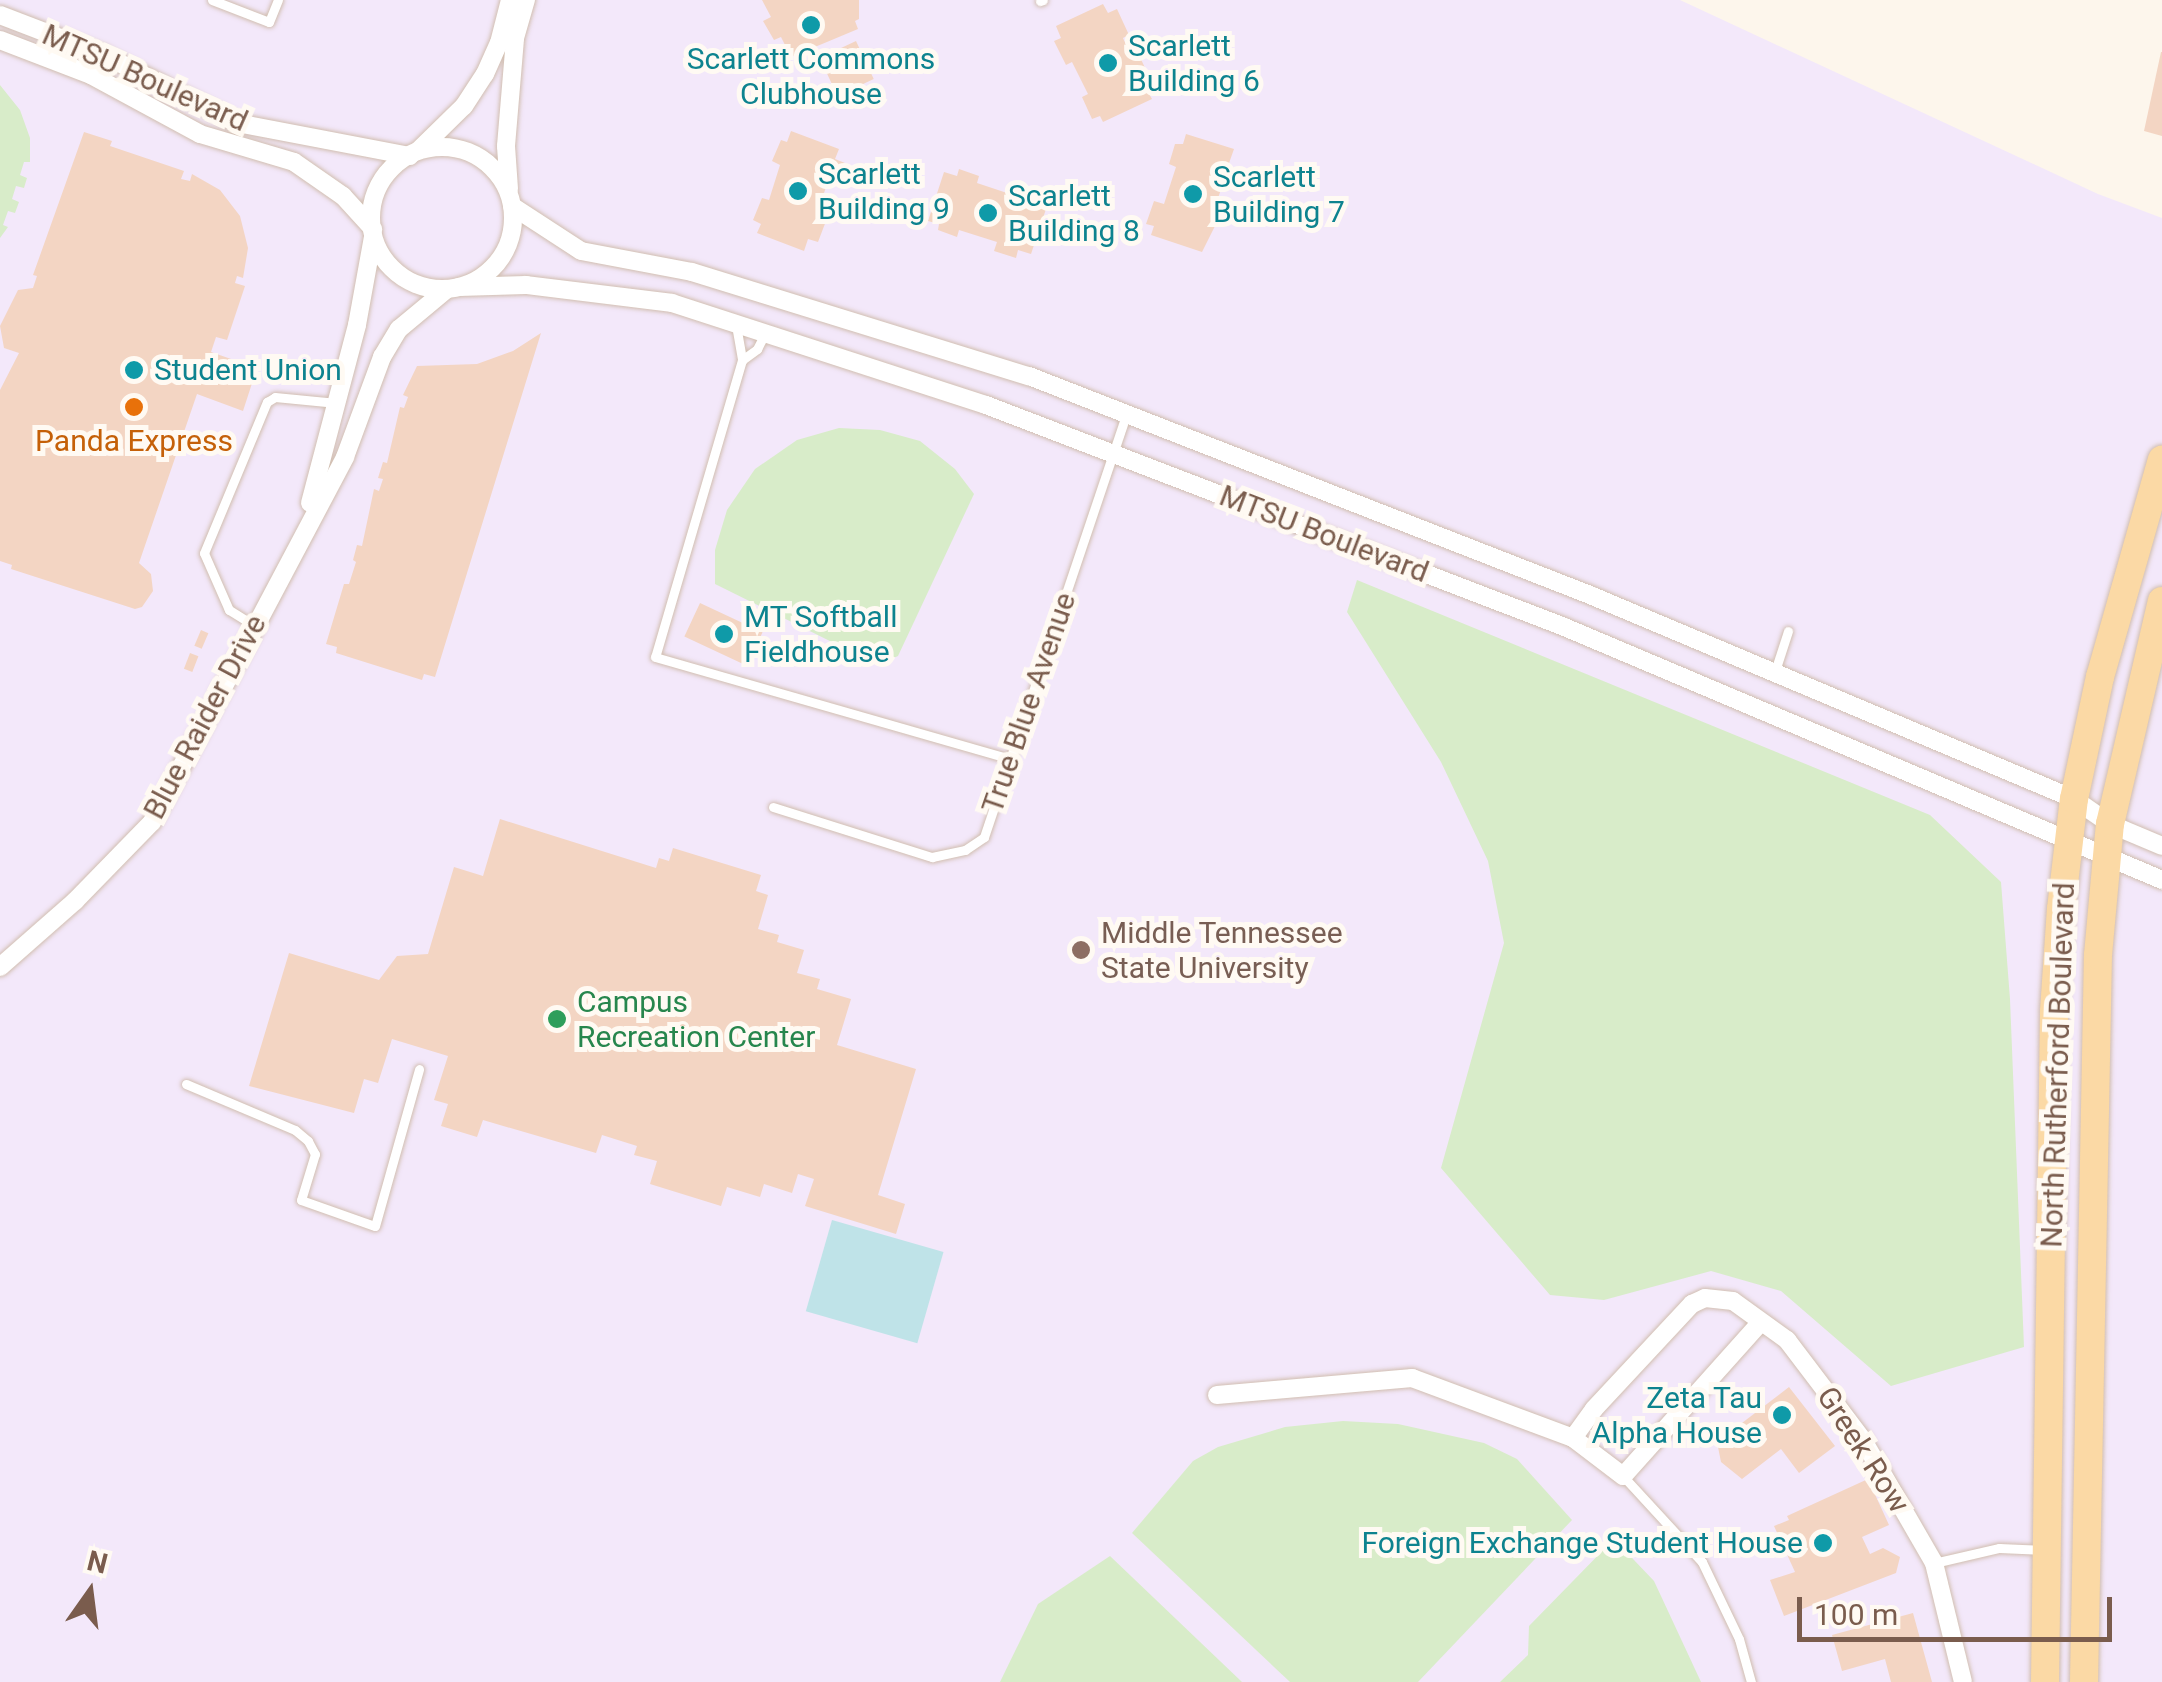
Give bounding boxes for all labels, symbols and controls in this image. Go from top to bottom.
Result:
marker: Scarlett Commons Clubhouse [800,14,822,36]
street label: MTSU Boulevard [37,17,253,139]
place label: Scarlett Building 6 [1128,28,1260,98]
place label: Scarlett Commons Clubhouse [687,41,935,112]
marker: Scarlett Building 6 [1097,52,1119,74]
place label: Scarlett Building 9 [818,156,950,226]
place label: Scarlett Building 7 [1213,159,1345,230]
place label: Scarlett Building 8 [1008,178,1140,248]
marker: Scarlett Building 9 [787,180,809,202]
marker: Scarlett Building 7 [1182,183,1204,205]
marker: Scarlett Building 8 [977,202,999,224]
place label: Student Union [154,352,342,388]
marker: Student Union [123,359,145,381]
marker: Panda Express [123,396,145,418]
place label: Panda Express [35,423,233,459]
street label: MTSU Boulevard [1214,478,1434,590]
street label: True Blue Avenue [974,588,1084,818]
place label: MT Softball Fieldhouse [744,599,898,670]
street label: Blue Raider Drive [136,609,274,825]
marker: MT Softball Fieldhouse [713,623,735,645]
street label: North Rutherford Boulevard [2034,882,2082,1248]
place label: Middle Tennessee State University [1101,915,1343,986]
marker: Middle Tennessee State University [1070,939,1092,961]
place label: Campus Recreation Center [577,984,815,1054]
marker: Campus Recreation Center [546,1008,568,1030]
place label: Zeta Tau Alpha House [1592,1380,1762,1450]
street label: Greek Row [1809,1380,1917,1520]
marker: Zeta Tau Alpha House [1771,1404,1793,1426]
place label: Foreign Exchange Student House [1361,1525,1803,1561]
marker: Foreign Exchange Student House [1812,1532,1834,1554]
north arrow [40,1542,140,1642]
text: N [84,1544,111,1581]
scale bar [1802,1577,2117,1639]
text: 100 m [1814,1597,1898,1632]

